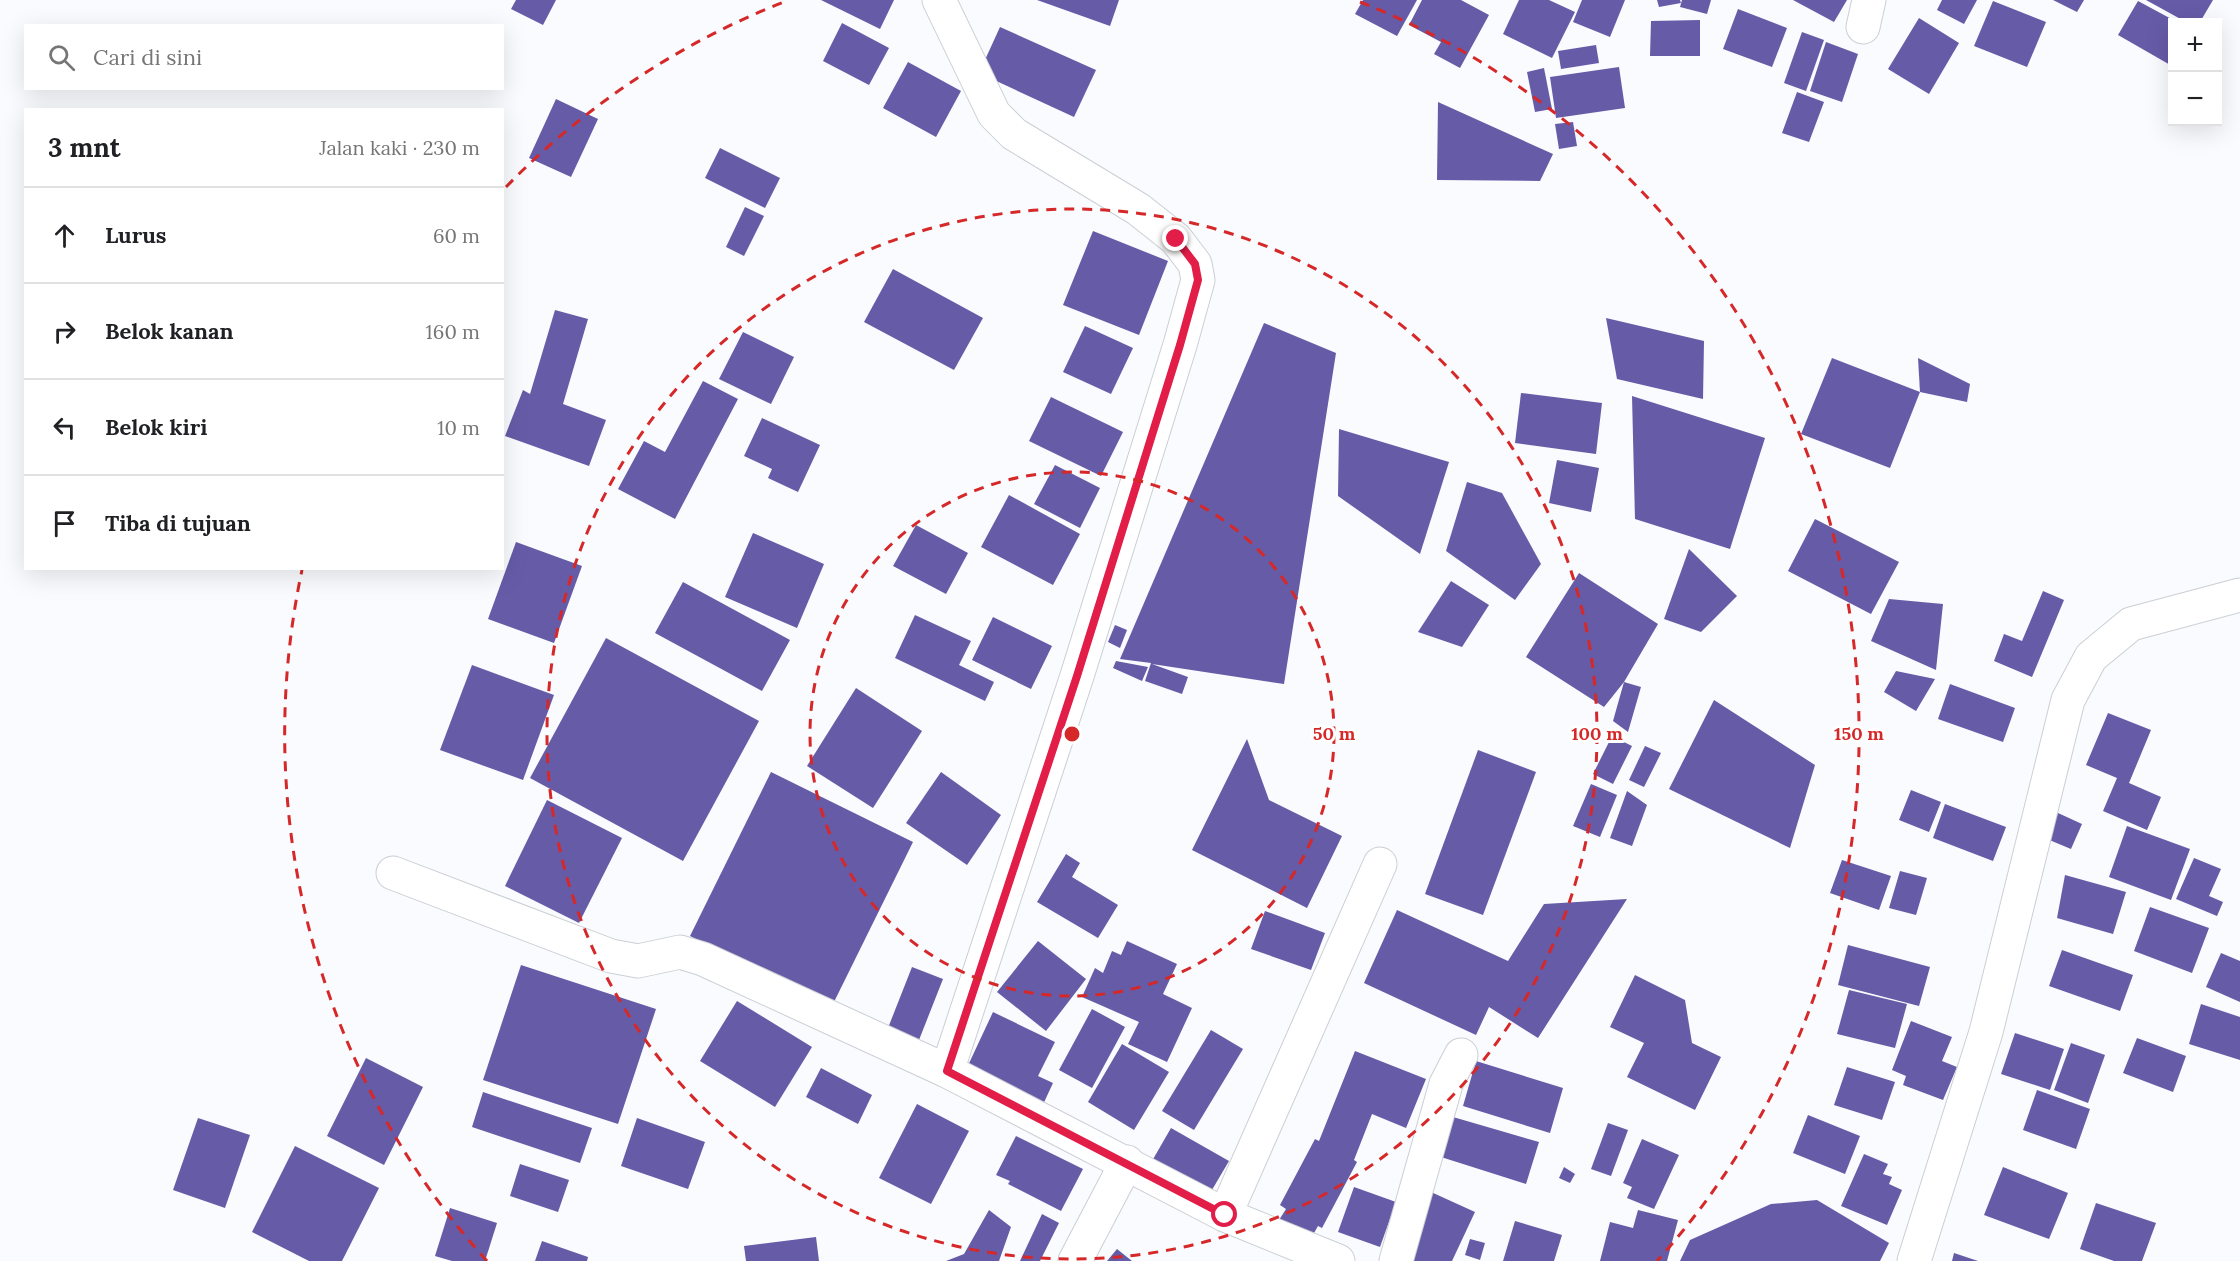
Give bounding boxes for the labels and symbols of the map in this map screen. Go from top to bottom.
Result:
route end [1162,225,1188,251]
text: 50 m [1313,722,1356,745]
text: 100 m [1571,722,1623,745]
text: 150 m [1834,722,1884,745]
centre of rings [1062,724,1082,744]
route start [1211,1201,1237,1227]

